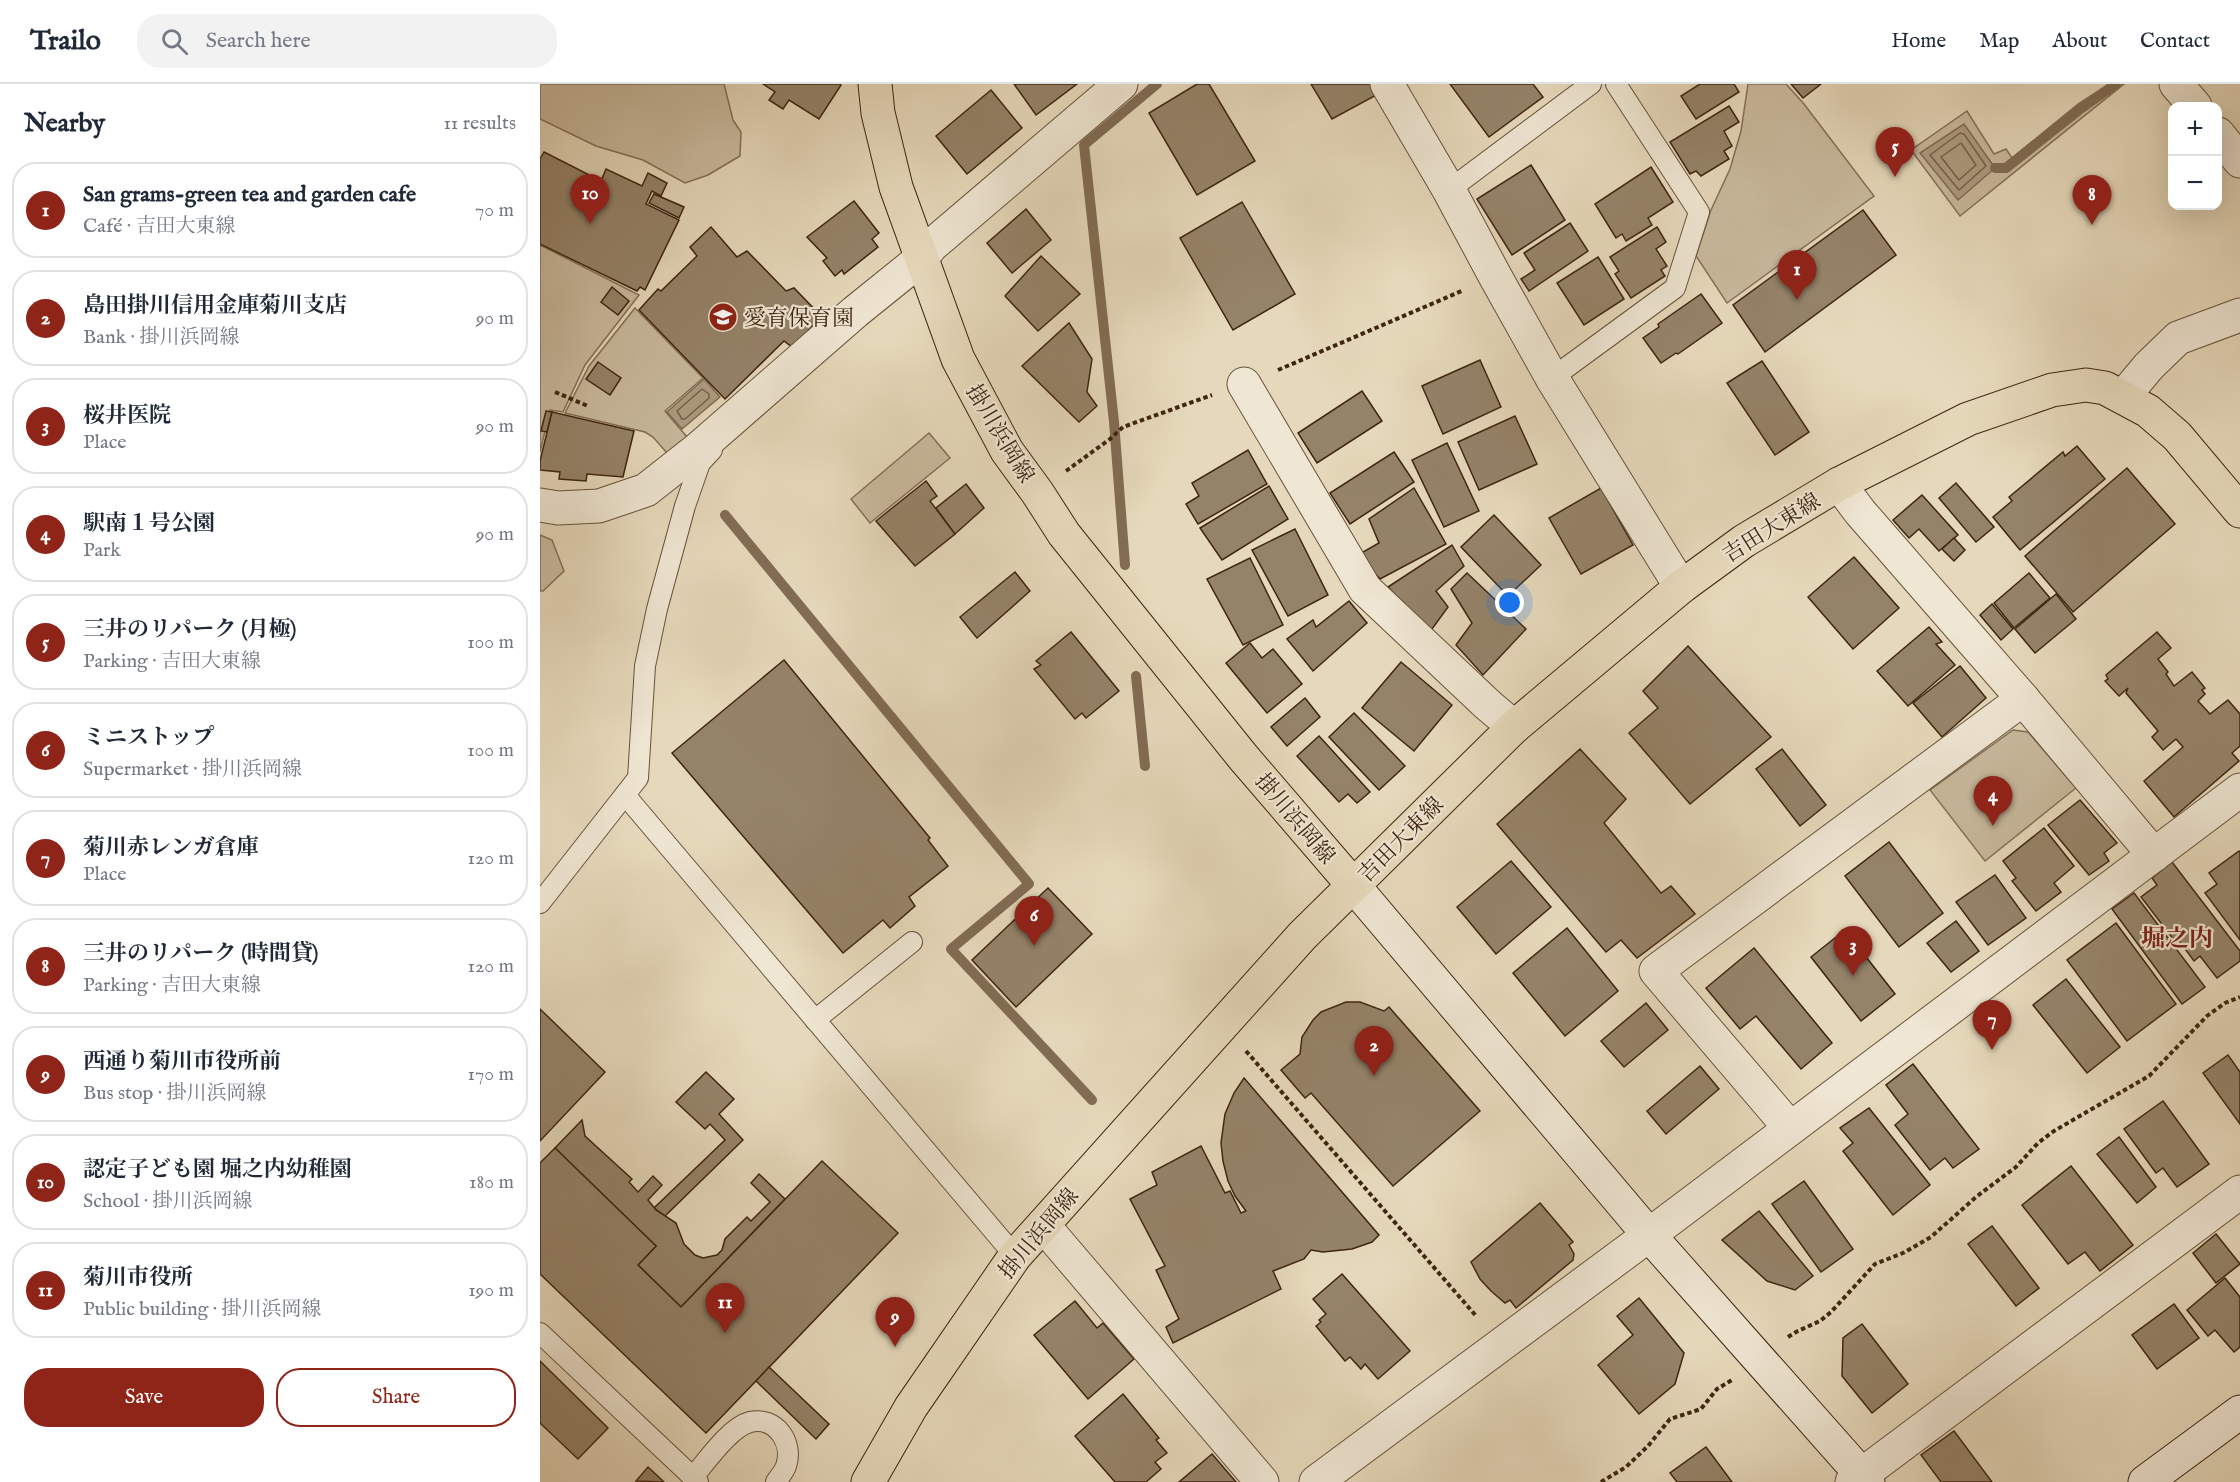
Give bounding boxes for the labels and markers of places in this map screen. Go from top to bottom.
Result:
pin: 5 [1876,128,1914,177]
pin: 10 [571,174,610,224]
pin: 8 [2072,176,2112,225]
pin: 1 [1778,250,1816,300]
school or university icon: 愛育保育園 [707,301,739,333]
place label: 愛育保育園 [744,305,854,333]
pin: 4 [1974,776,2012,826]
pin: 6 [1014,896,1054,946]
pin: 3 [1834,926,1872,976]
pin: 7 [1972,1000,2012,1050]
pin: 2 [1354,1026,1394,1076]
pin: 11 [706,1284,744,1333]
pin: 9 [876,1298,914,1347]

